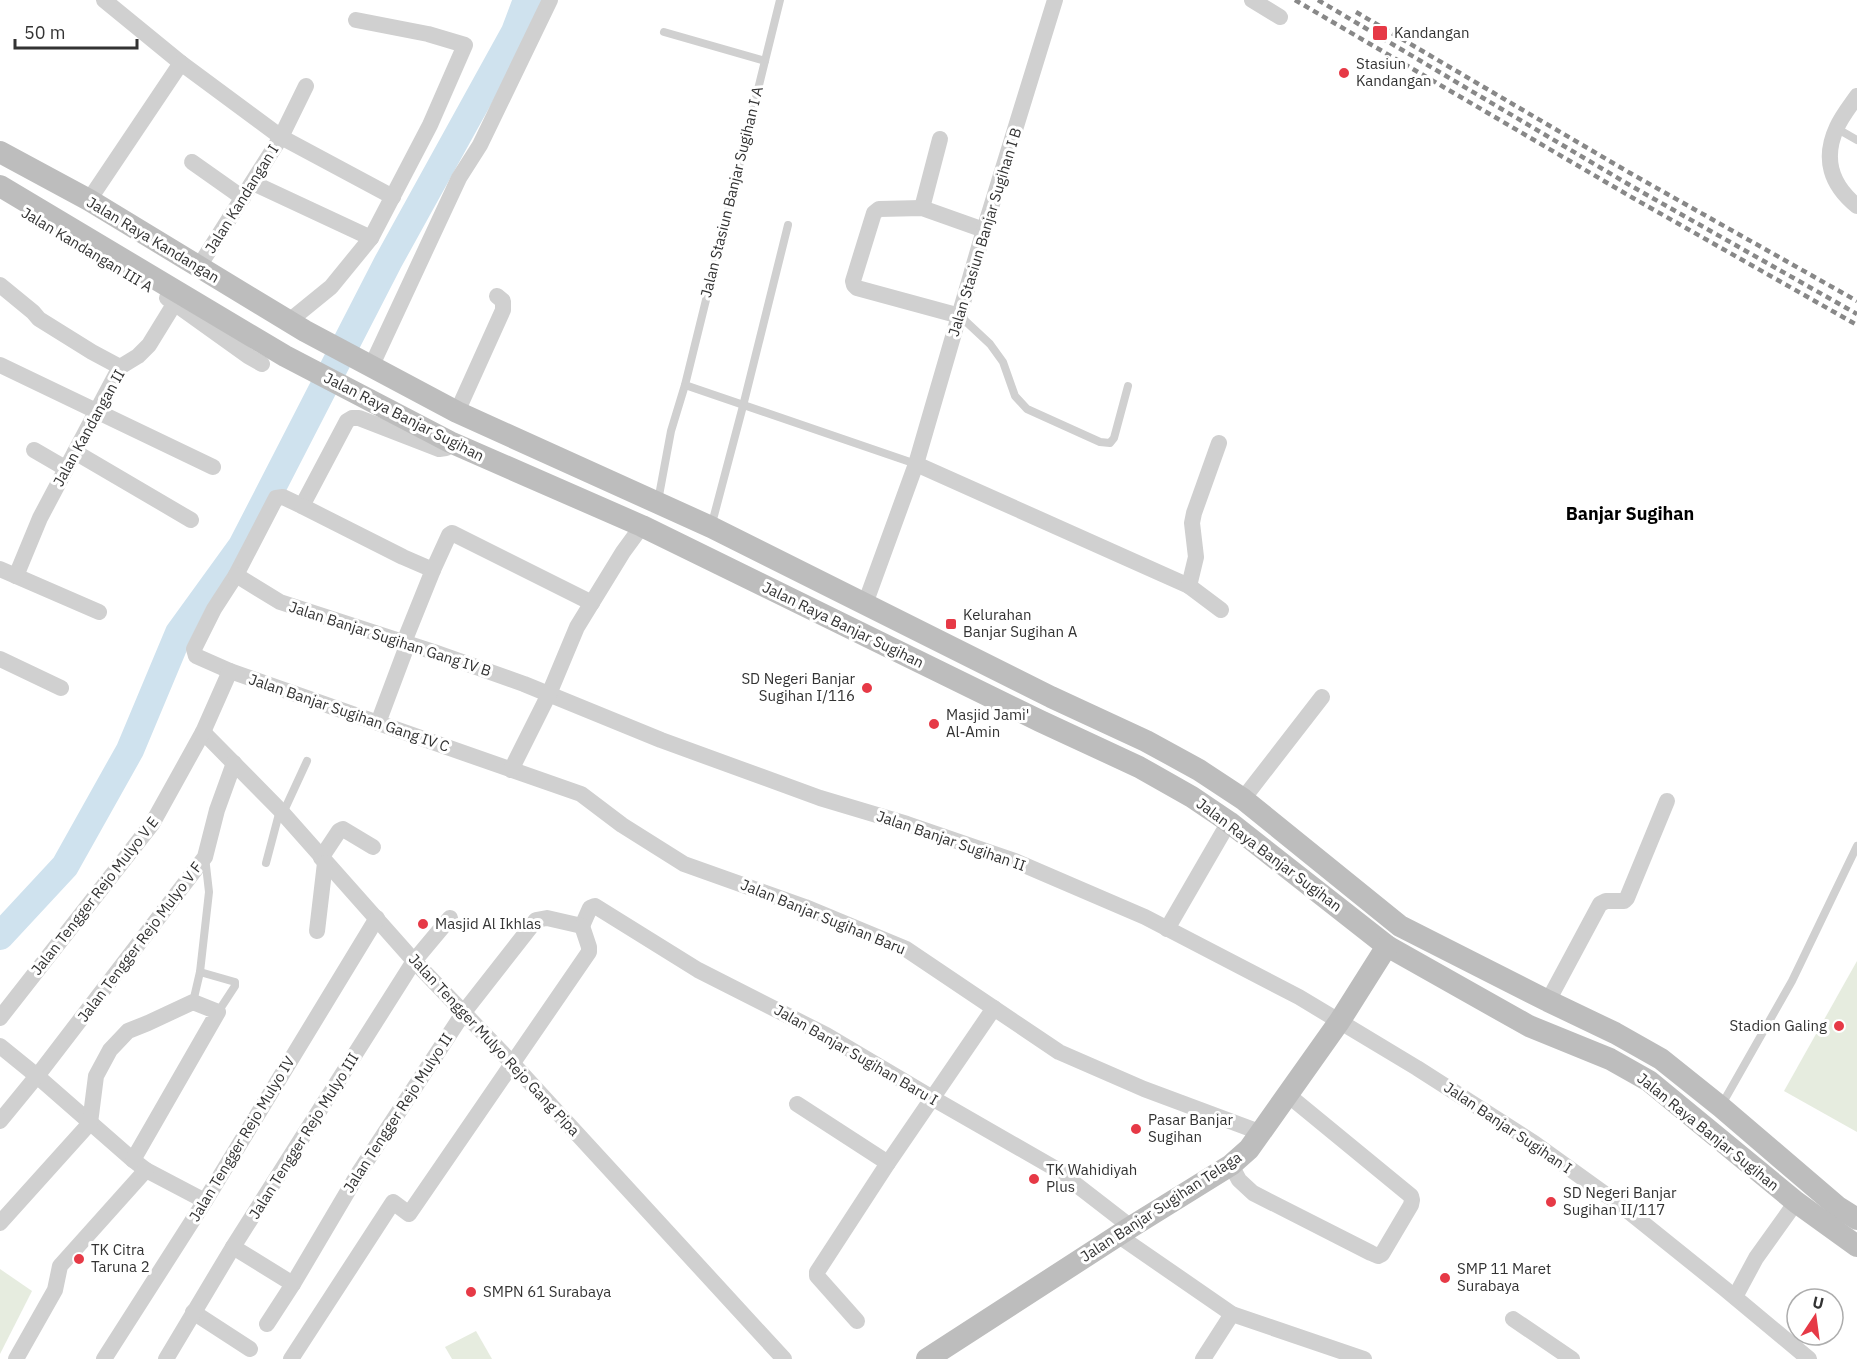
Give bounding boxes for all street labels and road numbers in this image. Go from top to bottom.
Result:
street label: Jalan Stasiun Banjar Sugihan I A [696,84,767,300]
street label: Jalan Stasiun Banjar Sugihan I B [944,125,1025,339]
street label: Jalan Kandangan I [200,141,283,257]
street label: Jalan Raya Kandangan [83,192,223,287]
street label: Jalan Kandangan III A [18,203,157,297]
street label: Jalan Kandangan II [49,366,129,490]
street label: Jalan Raya Banjar Sugihan [321,368,487,465]
street label: Jalan Raya Banjar Sugihan [759,577,927,672]
street label: Jalan Banjar Sugihan Gang IV B [287,597,494,680]
street label: Jalan Banjar Sugihan Gang IV C [246,669,452,756]
street label: Jalan Raya Banjar Sugihan [1193,794,1346,915]
street label: Jalan Banjar Sugihan II [874,806,1028,875]
street label: Jalan Tengger Rejo Mulyo V E [27,813,162,979]
street label: Jalan Tengger Rejo Mulyo V F [73,858,206,1026]
street label: Jalan Banjar Sugihan Baru [738,875,908,958]
street label: Jalan Tengger Mulyo Rejo Gang Pipa [405,950,584,1140]
street label: Jalan Banjar Sugihan Baru I [771,1000,941,1109]
street label: Jalan Tengger Rejo Mulyo II [339,1029,456,1196]
street label: Jalan Tengger Rejo Mulyo III [245,1049,363,1222]
street label: Jalan Tengger Rejo Mulyo IV [185,1053,299,1225]
street label: Jalan Raya Banjar Sugihan [1634,1068,1783,1195]
street label: Jalan Banjar Sugihan I [1441,1078,1576,1178]
street label: Jalan Banjar Sugihan Telaga [1077,1147,1245,1266]

